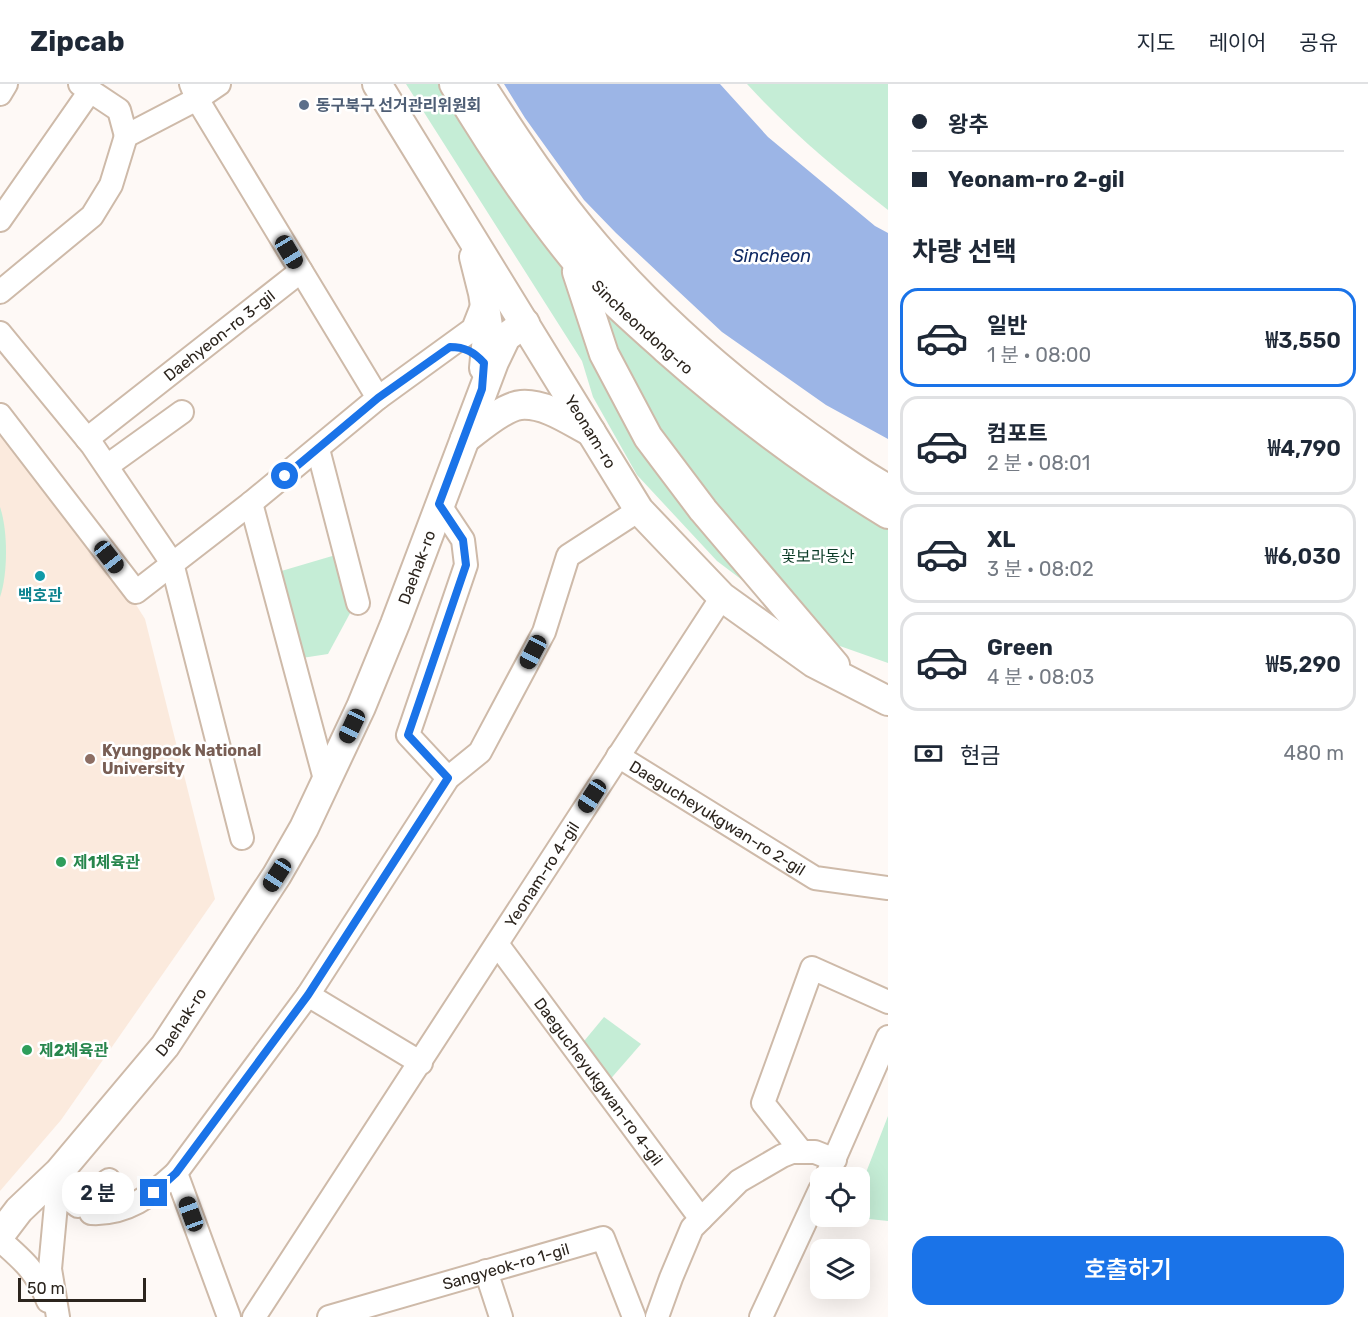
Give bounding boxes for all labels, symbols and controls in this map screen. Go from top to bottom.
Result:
text: Zipcab [30,25,125,58]
text: 지도 [1137,30,1175,55]
text: 레이어 [1208,30,1266,55]
text: 공유 [1299,30,1338,55]
place label: 동구북구 선거관리위원회 [316,96,481,115]
marker: 동구북구 선거관리위원회 [297,98,311,112]
text: 왕추 [948,111,988,138]
text: Yeonam-ro 2-gil [948,166,1124,193]
car [272,232,306,272]
text: 차량 선택 [912,236,1017,268]
water label: Sincheon [733,245,811,267]
street label: Sincheondong-ro [588,276,697,378]
street label: Daehyeon-ro 3-gil [160,286,279,385]
icon: car [915,311,969,365]
text: 일반 [987,312,1027,339]
text: ₩3,550 [1266,327,1341,354]
text: 1 분 · 08:00 [987,343,1091,367]
street label: Yeonam-ro [561,392,620,472]
icon: car [915,419,969,473]
text: 컴포트 [987,420,1048,447]
text: ₩4,790 [1268,435,1341,462]
text: 2 분 · 08:01 [987,451,1090,475]
route start [271,462,298,489]
text: XL [987,526,1015,553]
icon: car [915,527,969,581]
street label: Daehak-ro [394,528,440,607]
car [91,537,127,577]
text: ₩6,030 [1265,543,1341,570]
park label: 꽃보라동산 [781,547,855,566]
text: 3 분 · 08:02 [987,557,1094,581]
marker: 백호관 [33,569,47,583]
place label: 백호관 [18,586,62,605]
car [517,632,549,672]
text: Green [987,634,1053,661]
icon: car [915,635,969,689]
text: ₩5,290 [1266,651,1341,678]
text: 4 분 · 08:03 [987,665,1094,689]
car [336,706,368,746]
icon: cash [912,737,945,770]
place label: Kyungpook National University [102,741,261,778]
text: 480 m [1283,741,1344,765]
text: 현금 [960,742,1000,769]
marker: Kyungpook National University [83,752,97,766]
street label: Daegucheyukgwan-ro 2-gil [626,756,809,880]
car [575,776,609,816]
street label: Yeonam-ro 4-gil [501,818,583,931]
place label: 제1체육관 [73,853,140,872]
marker: 제1체육관 [54,855,68,869]
car [260,855,294,895]
street label: Daehak-ro [152,984,210,1060]
street label: Daegucheyukgwan-ro 4-gil [530,994,667,1169]
place label: 제2체육관 [39,1041,109,1060]
marker: 제2체육관 [20,1043,34,1057]
map controls [810,1167,870,1299]
button: locate [810,1167,870,1227]
callout: 2 분 [61,1172,133,1214]
route end [140,1179,167,1206]
text: 2 분 [80,1181,116,1205]
car [176,1194,206,1234]
button: 호출하기 [912,1236,1344,1305]
street label: Sangyeok-ro 1-gil [440,1239,572,1294]
button: layers [810,1239,870,1299]
scale bar [18,1275,146,1302]
text: 50 m [27,1279,65,1298]

